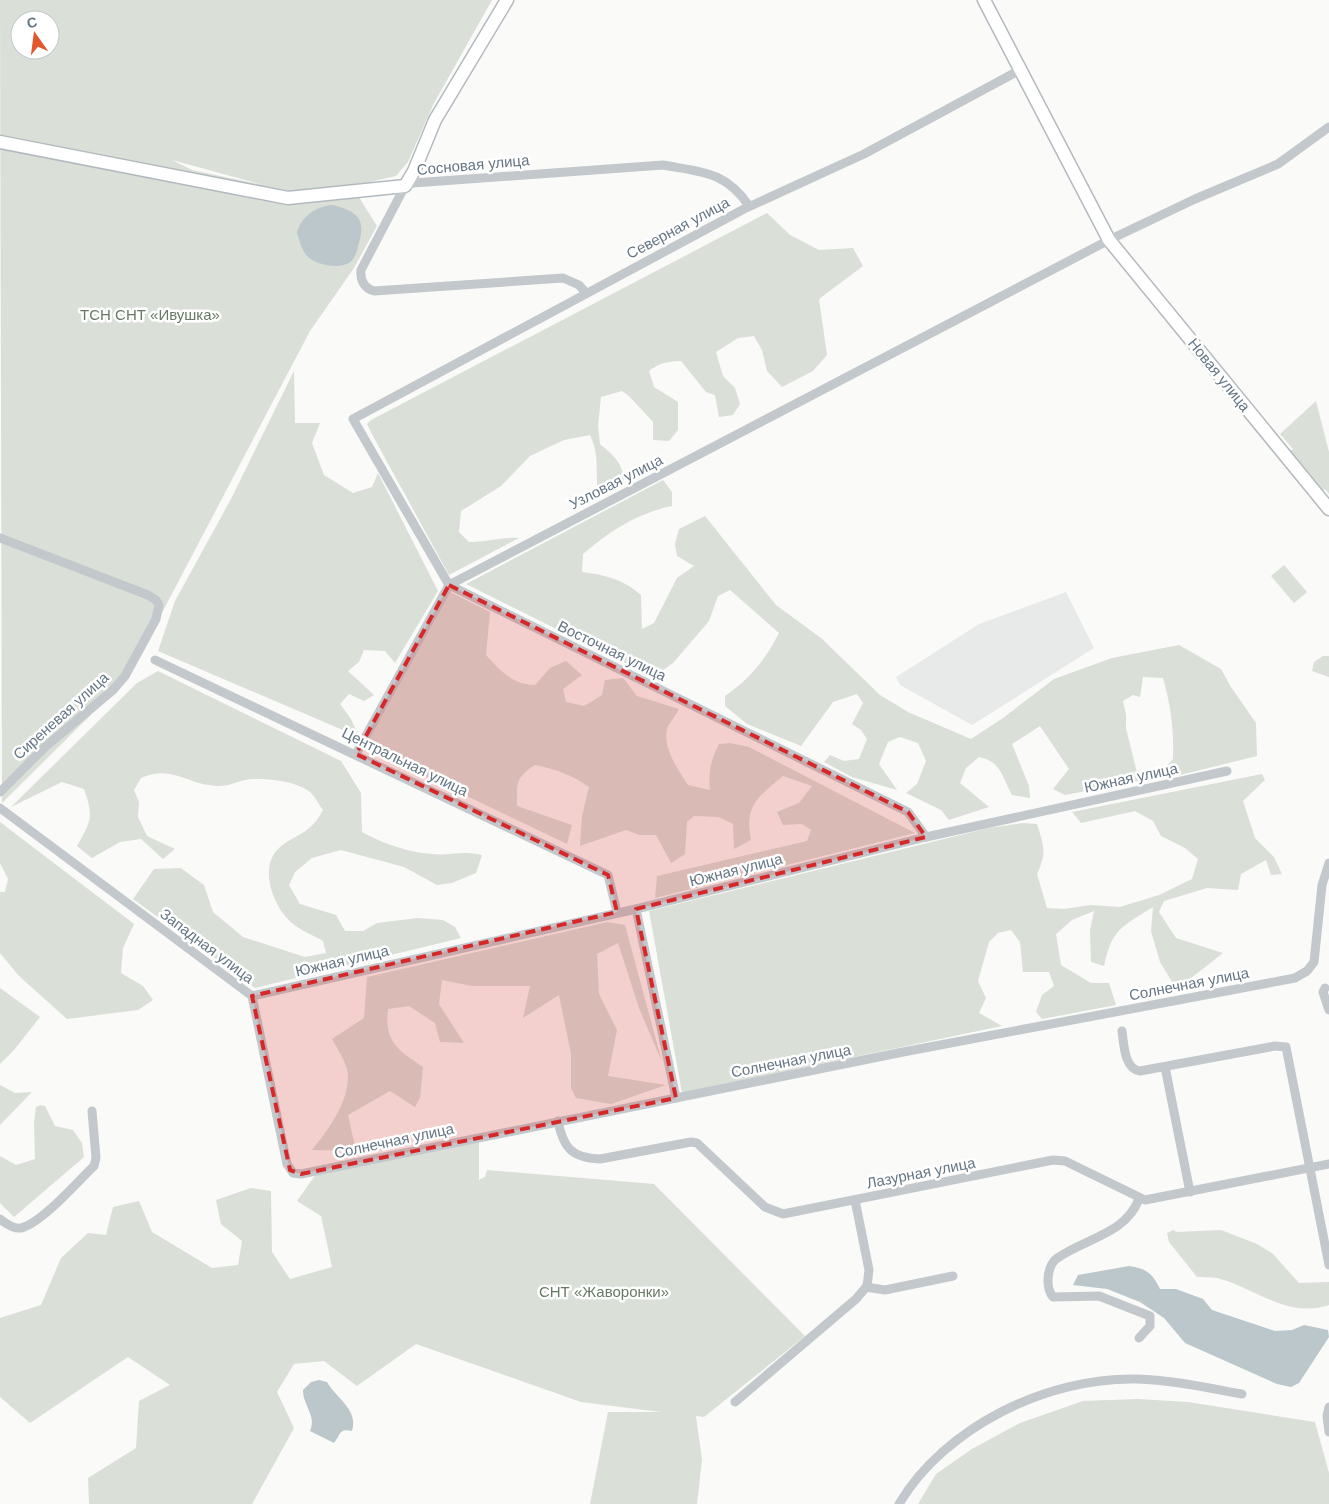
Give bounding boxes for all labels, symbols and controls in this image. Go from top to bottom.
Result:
north arrow [10,10,60,60]
text: С [25,13,39,31]
street label: Сосновая улица [416,151,531,178]
street label: Северная улица [624,193,733,262]
park label: ТСН СНТ «Ивушка» [80,306,220,323]
street label: Новая улица [1185,335,1254,415]
street label: Узловая улица [566,450,666,512]
street label: Восточная улица [555,617,670,684]
street label: Сиреневая улица [10,668,112,763]
street label: Центральная улица [339,724,472,800]
street label: Южная улица [1082,759,1180,796]
street label: Южная улица [688,850,785,889]
street label: Западная улица [157,905,258,987]
street label: Южная улица [294,941,391,980]
street label: Солнечная улица [1128,963,1251,1003]
street label: Солнечная улица [730,1040,853,1080]
street label: Солнечная улица [333,1119,456,1161]
street label: Лазурная улица [865,1153,977,1191]
park label: СНТ «Жаворонки» [539,1283,669,1300]

